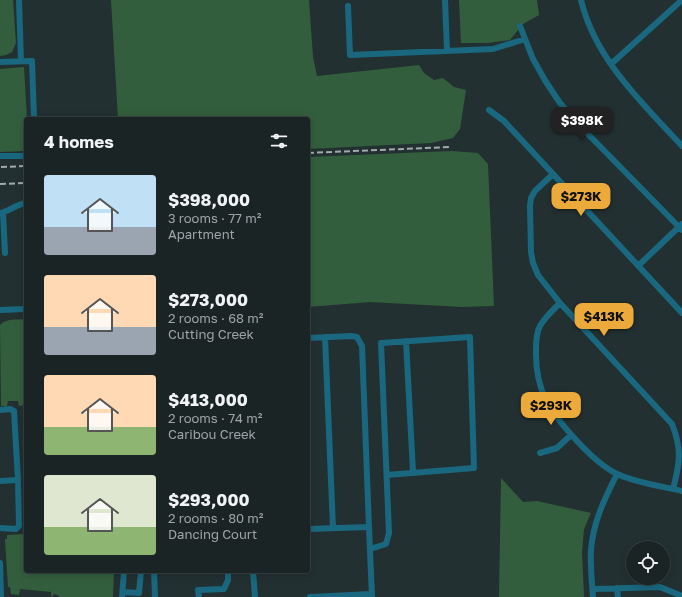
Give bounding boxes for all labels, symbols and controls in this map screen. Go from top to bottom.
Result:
pin: $398K [554,107,610,141]
text: $398K [561,112,603,128]
icon: filters [268,130,290,152]
text: 4 homes [44,131,114,152]
pin: $273K [553,183,609,217]
text: $273K [560,188,602,204]
text: $398,000 [168,189,250,210]
icon: home [76,191,124,239]
text: 3 rooms · 77 m² [168,210,261,226]
text: Apartment [168,226,235,242]
text: $273,000 [168,289,248,310]
icon: home [76,291,124,339]
pin: $413K [576,303,632,337]
text: $413K [584,308,624,324]
text: 2 rooms · 68 m² [168,310,263,326]
text: Cutting Creek [168,326,254,342]
text: $413,000 [168,389,248,410]
icon: home [76,391,124,439]
pin: $293K [523,392,579,426]
text: $293K [530,397,572,413]
text: 2 rooms · 74 m² [168,410,262,426]
text: Caribou Creek [168,426,256,442]
text: $293,000 [168,489,250,510]
icon: home [76,491,124,539]
text: 2 rooms · 80 m² [168,510,264,526]
text: Dancing Court [168,526,257,542]
map controls [626,541,670,585]
button: locate [626,541,670,585]

